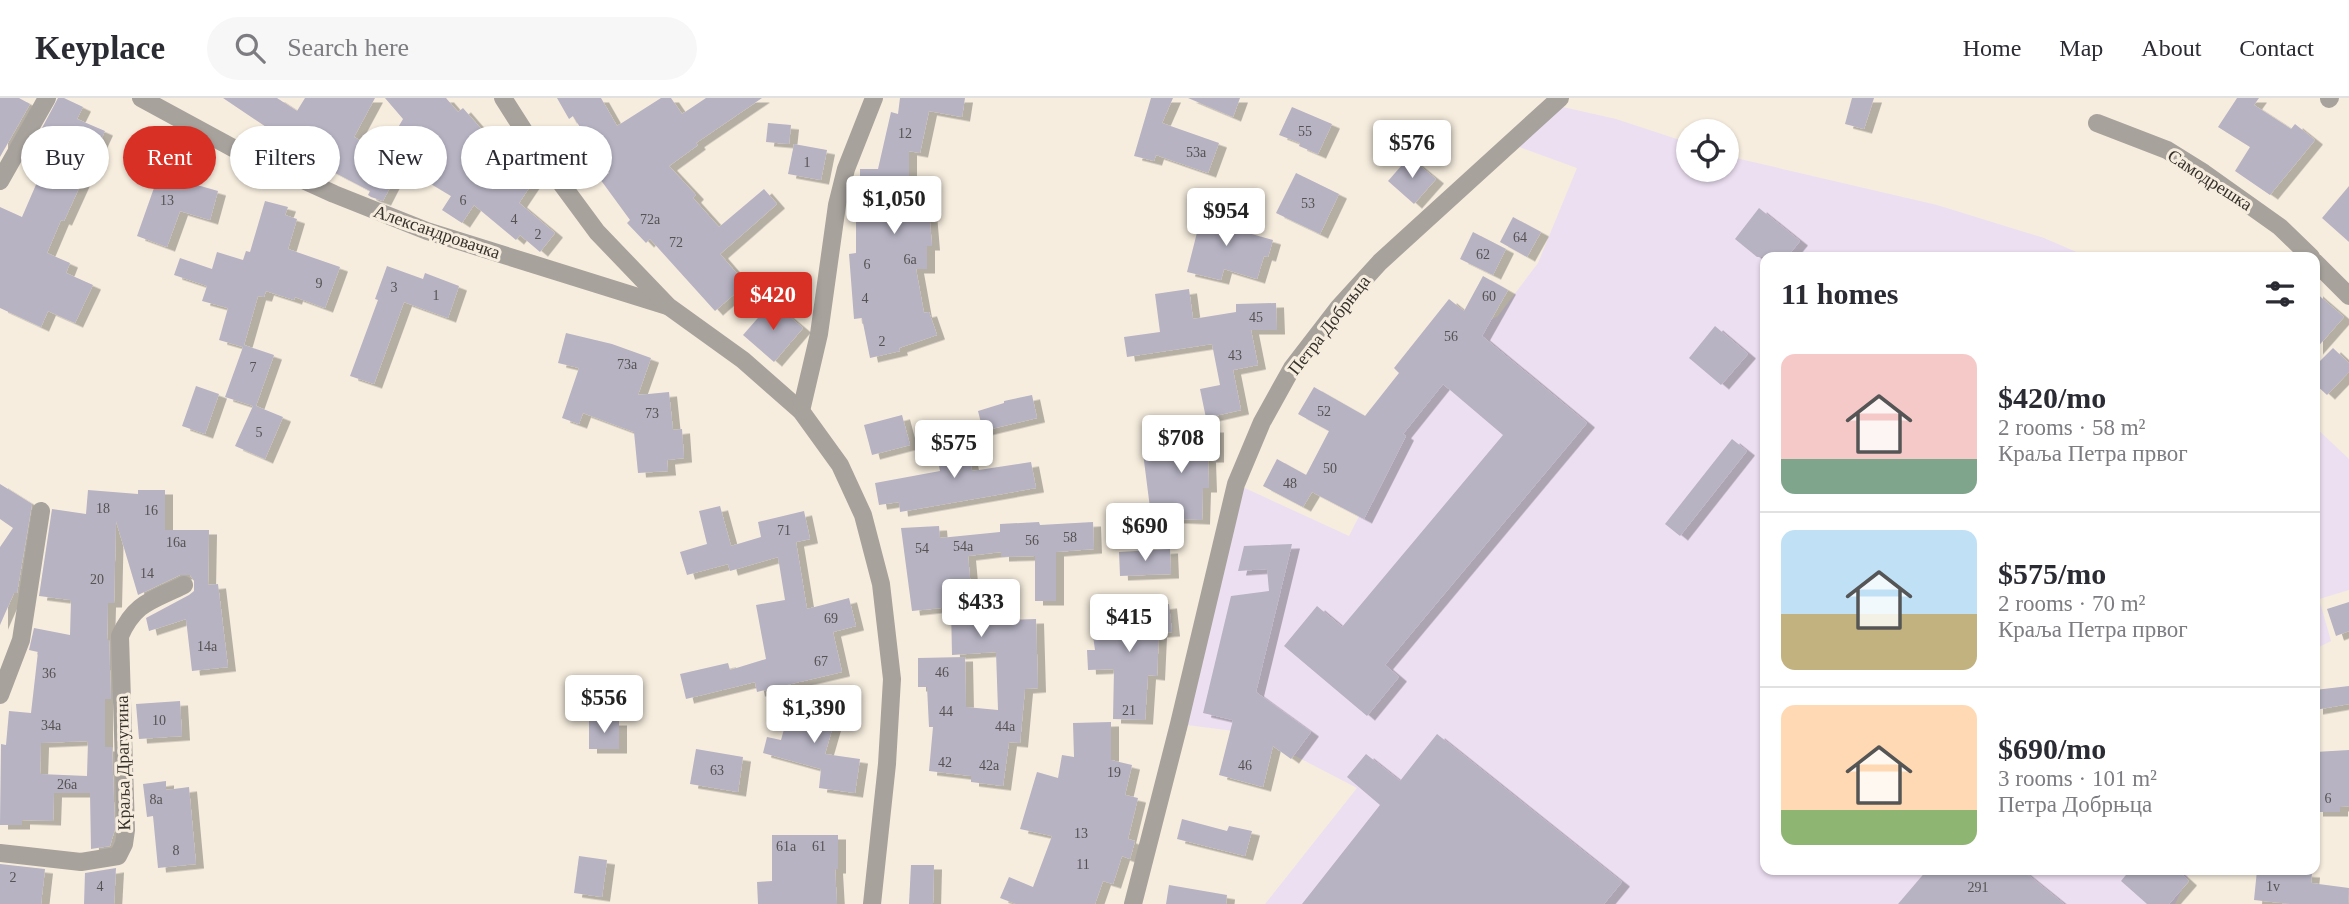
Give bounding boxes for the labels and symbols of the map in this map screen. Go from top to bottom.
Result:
pin: $576 [1371,120,1453,180]
house number: 55 [1298,124,1312,139]
house number: 12 [898,126,912,141]
house number: 53a [1186,145,1207,160]
street label: Самодрешка [2164,145,2256,215]
house number: 1 [804,155,811,170]
pin: $1,050 [837,176,951,236]
pin: $954 [1185,188,1267,248]
house number: 13 [160,193,174,208]
house number: 6 [460,193,467,208]
house number: 53 [1301,196,1315,211]
street label: Александровачка [371,201,503,263]
house number: 4 [511,212,518,227]
house number: 72a [640,212,661,227]
house number: 2 [535,227,542,242]
house number: 64 [1513,230,1527,245]
house number: 72 [669,235,683,250]
house number: 62 [1476,247,1490,262]
house number: 6a [903,252,917,267]
house number: 6 [864,257,871,272]
street label: Петра Добрњца [1284,271,1374,379]
pin: $420 [732,272,814,332]
house number: 9 [316,276,323,291]
house number: 3 [391,280,398,295]
house number: 1 [433,288,440,303]
house number: 60 [1482,289,1496,304]
house number: 4 [862,291,869,306]
house number: 45 [1249,310,1263,325]
house number: 56 [1444,329,1458,344]
house number: 2 [879,334,886,349]
house number: 43 [1228,348,1242,363]
house number: 73a [617,357,638,372]
house number: 7 [250,360,257,375]
house number: 52 [1317,404,1331,419]
house number: 73 [645,406,659,421]
pin: $708 [1140,416,1222,475]
pin: $575 [913,420,995,480]
house number: 5 [256,425,263,440]
house number: 50 [1323,461,1337,476]
house number: 48 [1283,476,1297,491]
house number: 18 [96,501,110,516]
house number: 16 [144,503,158,518]
pin: $690 [1104,504,1186,563]
house number: 71 [777,523,791,538]
house number: 58 [1063,530,1077,545]
house number: 56 [1025,533,1039,548]
house number: 16a [166,535,187,550]
house number: 54a [953,539,974,554]
house number: 54 [915,541,929,556]
house number: 14 [140,566,154,581]
house number: 20 [90,572,104,587]
pin: $433 [940,580,1022,639]
pin: $415 [1088,594,1170,654]
house number: 69 [824,611,838,626]
house number: 14a [197,639,218,654]
house number: 67 [814,654,828,669]
house number: 46 [935,665,949,680]
house number: 36 [42,666,56,681]
pin: $556 [563,676,645,735]
pin: $1,390 [757,686,871,745]
street label: Краља Драгутина [112,695,134,831]
house number: 21 [1122,703,1136,718]
house number: 44 [939,704,953,719]
house number: 10 [152,713,166,728]
house number: 34a [41,718,62,733]
house number: 44a [995,719,1016,734]
house number: 42 [938,755,952,770]
house number: 42a [979,758,1000,773]
house number: 46 [1238,758,1252,773]
house number: 63 [710,763,724,778]
house number: 19 [1107,765,1121,780]
house number: 26a [57,777,78,792]
house number: 6 [2325,791,2332,806]
house number: 8a [149,792,163,807]
house number: 13 [1074,826,1088,841]
house number: 61a [776,839,797,854]
house number: 61 [812,839,826,854]
house number: 8 [173,843,180,858]
house number: 11 [1076,857,1090,872]
house number: 2 [10,870,17,885]
house number: 4 [97,879,104,894]
house number: 1v [2266,879,2280,894]
house number: 291 [1968,880,1989,895]

